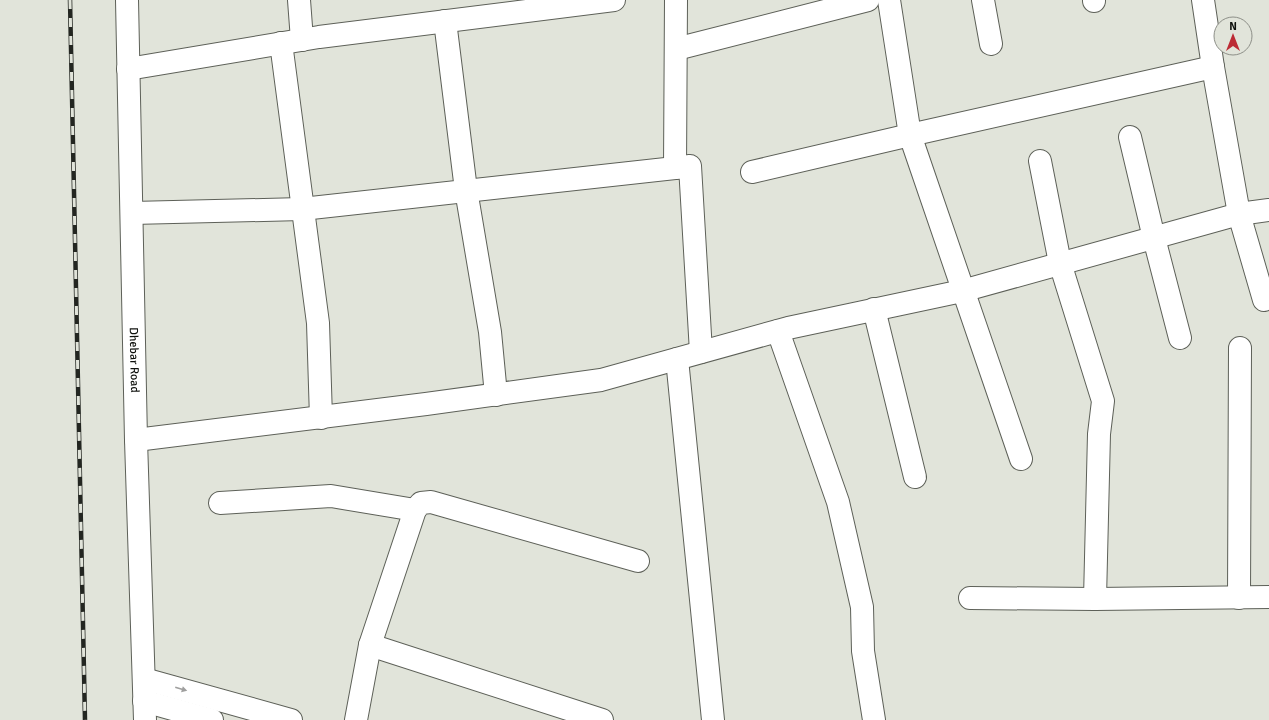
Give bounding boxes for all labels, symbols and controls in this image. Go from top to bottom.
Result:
north arrow [1213,16,1253,56]
text: N [1229,20,1237,33]
street label: Dhebar Road [126,327,143,393]
one-way arrow [176,686,188,692]

